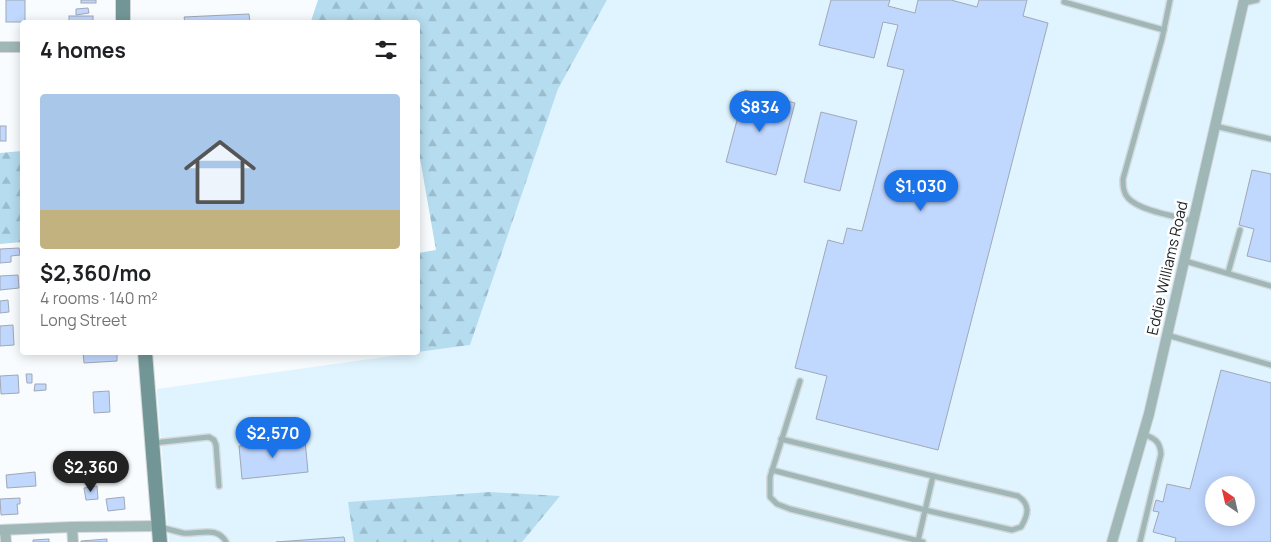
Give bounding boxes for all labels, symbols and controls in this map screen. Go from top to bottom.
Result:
text: 4 homes [40,36,126,64]
icon: filters [372,36,400,64]
pin: $834 [730,90,790,133]
text: $834 [741,96,779,118]
icon: home [175,127,265,217]
pin: $1,030 [880,170,962,212]
text: $1,030 [895,175,947,197]
street label: Eddie Williams Road [1141,199,1193,337]
text: $2,360/mo [40,259,151,287]
text: 4 rooms · 140 m² [40,287,158,309]
text: Long Street [40,309,127,331]
pin: $2,570 [232,416,314,459]
text: $2,570 [247,422,299,444]
pin: $2,360 [50,450,132,493]
text: $2,360 [64,456,118,478]
north arrow [1205,476,1255,526]
map controls [1205,476,1255,526]

